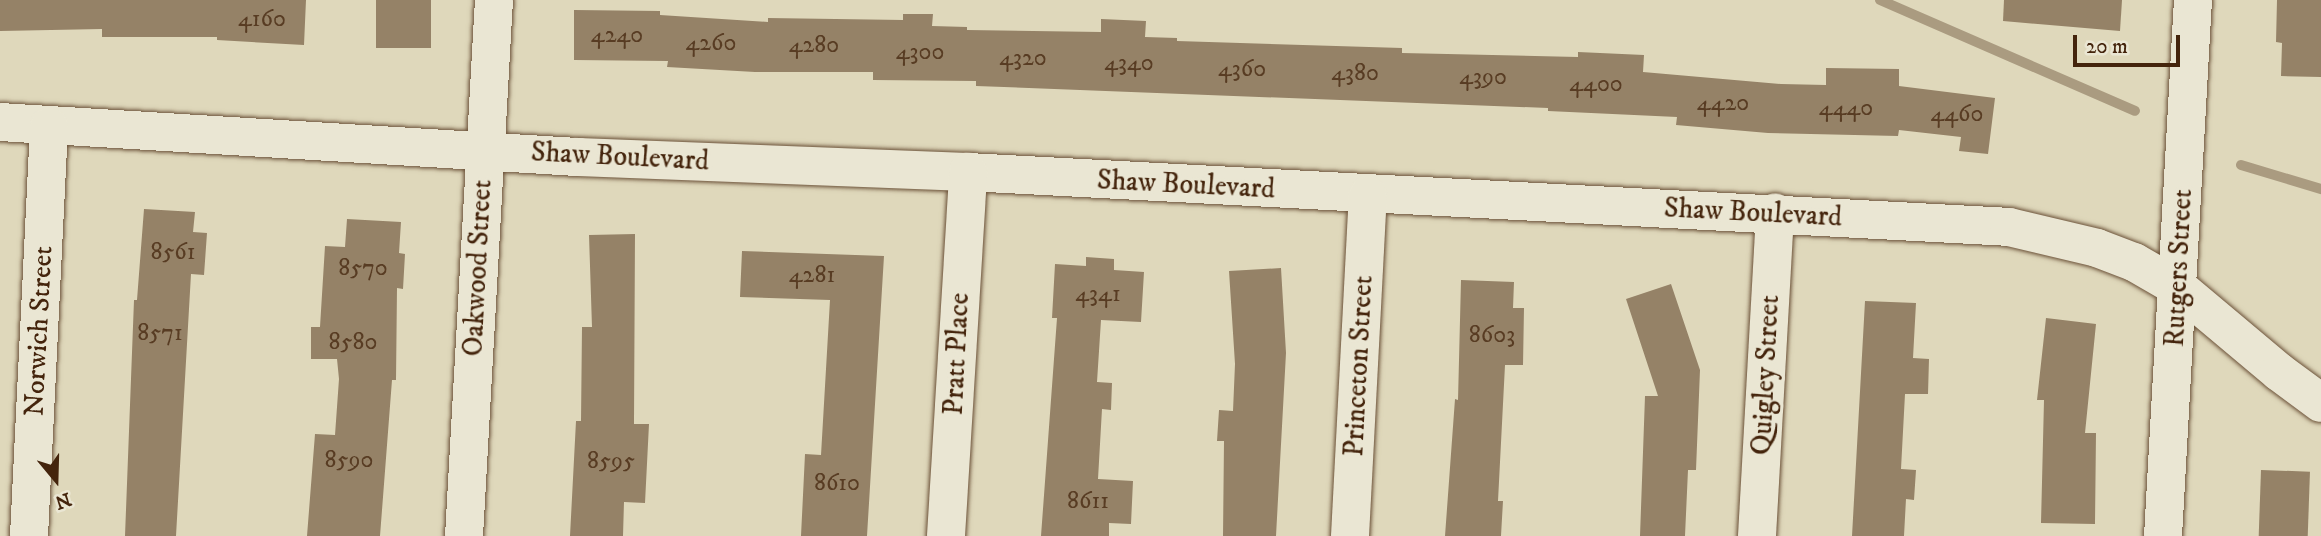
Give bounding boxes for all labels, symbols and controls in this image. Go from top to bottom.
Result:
house number: 4160 [238,6,286,34]
scale bar [2076,21,2183,65]
house number: 4240 [591,22,643,50]
house number: 4260 [685,30,737,58]
house number: 4280 [789,32,839,60]
text: 20 m [2086,34,2128,60]
house number: 4300 [896,39,944,67]
house number: 4320 [999,45,1047,73]
house number: 4340 [1104,50,1154,78]
house number: 4360 [1218,56,1266,84]
house number: 4380 [1331,60,1379,88]
house number: 4390 [1459,64,1507,92]
house number: 4400 [1569,71,1623,99]
house number: 4420 [1697,90,1749,118]
house number: 4440 [1819,95,1873,123]
house number: 4460 [1930,101,1984,129]
street label: Shaw Boulevard [530,136,710,178]
street label: Shaw Boulevard [1096,164,1276,206]
street label: Oakwood Street [457,179,499,357]
street label: Rutgers Street [2158,188,2200,348]
street label: Shaw Boulevard [1663,192,1843,234]
house number: 8561 [150,239,196,267]
street label: Norwich Street [18,245,60,417]
house number: 8570 [338,255,388,283]
house number: 4281 [789,262,835,290]
street label: Princeton Street [1337,274,1381,458]
house number: 4341 [1075,281,1121,309]
street label: Pratt Place [937,292,977,416]
street label: Quigley Street [1745,294,1787,456]
house number: 8571 [137,320,183,348]
house number: 8603 [1469,322,1515,350]
house number: 8580 [329,329,377,357]
north arrow [21,445,91,515]
house number: 8590 [325,447,373,475]
house number: 8595 [587,448,635,476]
house number: 8610 [814,470,860,498]
text: N [52,487,74,514]
house number: 8611 [1067,488,1109,516]

